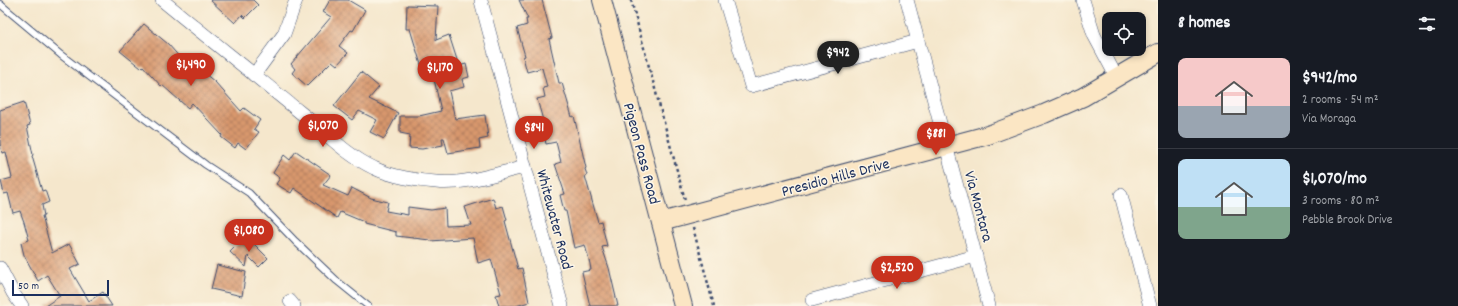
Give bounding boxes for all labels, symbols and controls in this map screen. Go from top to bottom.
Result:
map controls [1102,12,1146,56]
button: locate [1102,12,1146,56]
text: 8 homes [1178,12,1230,36]
icon: filters [1416,13,1438,35]
pin: $942 [814,41,862,75]
text: $942 [826,44,850,63]
pin: $1,490 [158,53,224,87]
text: $1,490 [176,56,206,75]
pin: $1,170 [407,56,473,90]
text: $1,170 [427,59,453,78]
text: $942/mo [1302,67,1357,91]
icon: home [1210,74,1258,122]
text: 2 rooms · 54 m² [1302,91,1378,110]
street label: Pigeon Pass Road [616,100,665,207]
text: Via Moraga [1302,110,1356,129]
pin: $1,070 [290,114,356,148]
pin: $841 [510,116,558,150]
text: $1,070 [307,117,339,136]
text: $841 [524,119,544,138]
pin: $881 [912,122,960,156]
text: $881 [926,125,946,144]
street label: Presidio Hills Drive [779,153,892,204]
street label: Whitewater Road [529,167,578,272]
text: $1,070/mo [1302,168,1367,192]
street label: Via Montara [957,169,998,245]
icon: home [1210,175,1258,223]
text: 3 rooms · 80 m² [1302,192,1379,211]
text: Pebble Brook Drive [1302,211,1393,230]
pin: $1,080 [216,219,282,253]
text: $1,080 [233,222,265,241]
pin: $2,520 [864,256,930,290]
text: $2,520 [880,259,914,278]
scale bar [12,278,109,297]
text: 50 m [18,279,39,295]

